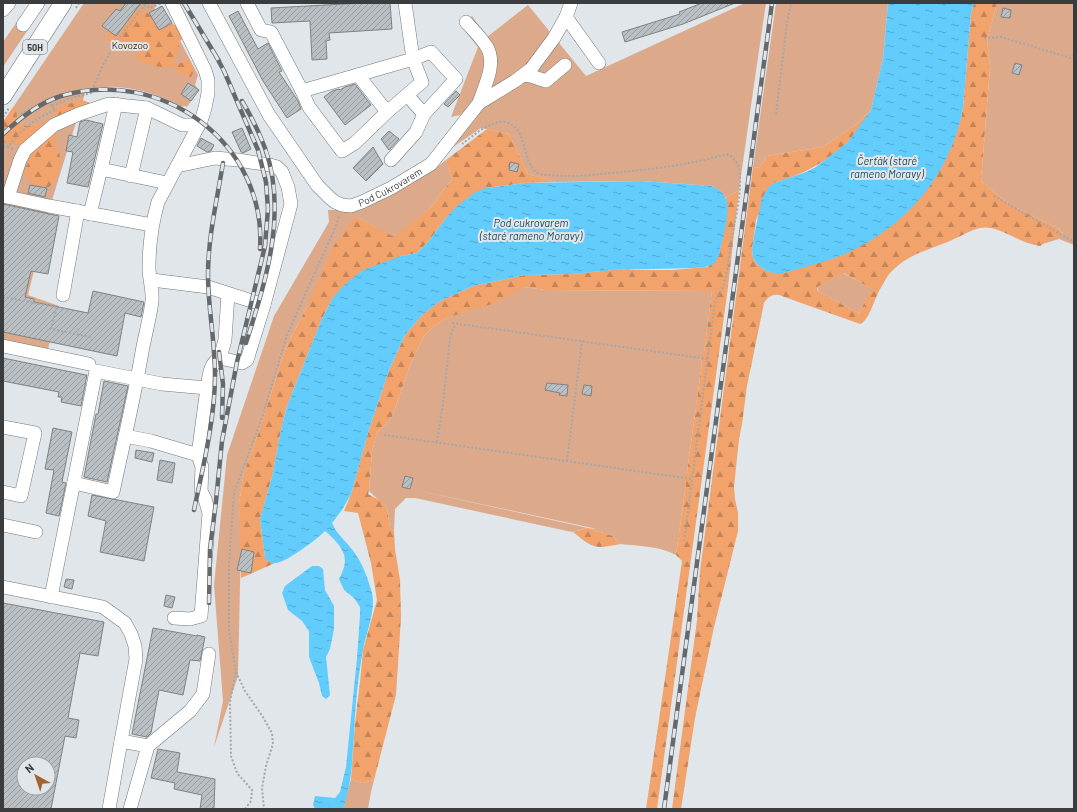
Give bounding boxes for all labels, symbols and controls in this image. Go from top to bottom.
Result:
park label: Kovozoo [112,39,148,51]
road number: 50H [23,40,47,54]
water label: Čerťák (staré rameno Moravy) [850,154,925,180]
street label: Pod Cukrovarem [357,165,424,209]
water label: Pod cukrovarem (staré rameno Moravy) [480,216,584,242]
north arrow [16,756,56,796]
text: N [22,761,36,775]

